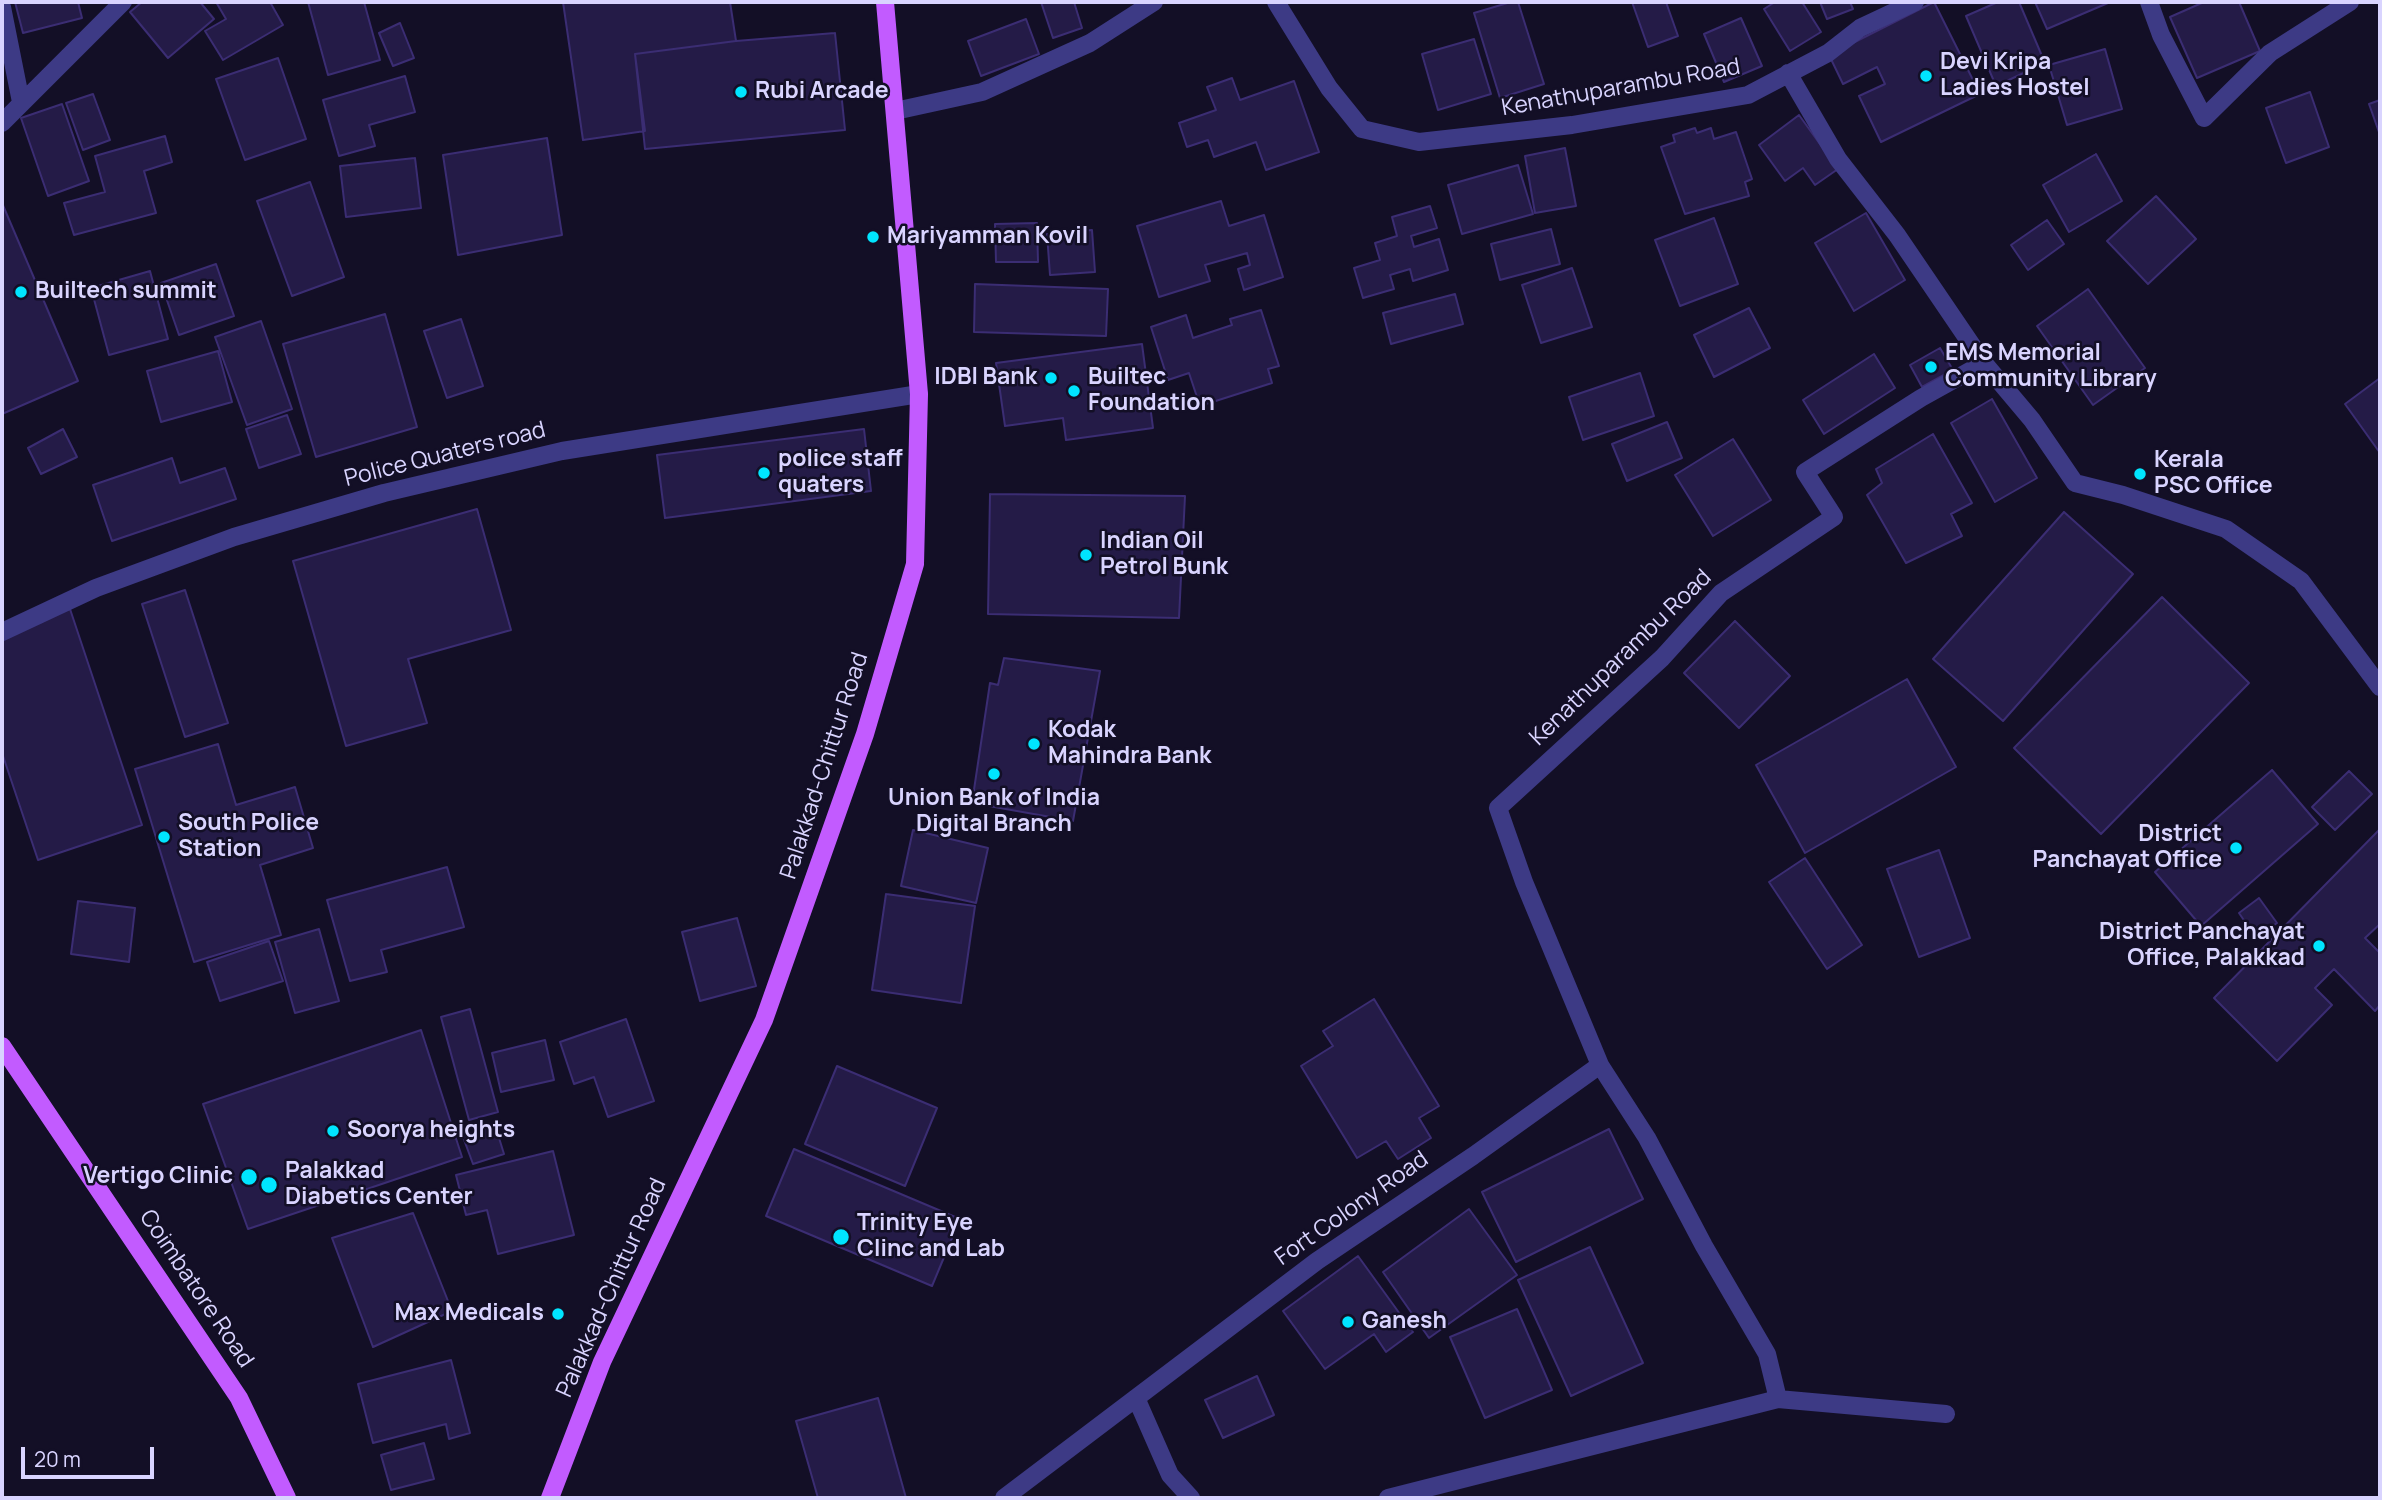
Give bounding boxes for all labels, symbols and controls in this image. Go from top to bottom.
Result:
place label: Devi Kripa Ladies Hostel [1940,49,2090,103]
street label: Kenathuparambu Road [1500,53,1742,123]
marker: Devi Kripa Ladies Hostel [1918,68,1934,84]
place label: Rubi Arcade [755,78,888,106]
marker: Rubi Arcade [733,84,749,100]
place label: Mariyamman Kovil [887,223,1088,251]
marker: Mariyamman Kovil [865,229,881,245]
place label: Builtech summit [35,278,217,306]
marker: Builtech summit [13,284,29,300]
place label: EMS Memorial Community Library [1945,340,2157,394]
marker: EMS Memorial Community Library [1923,359,1939,375]
place label: IDBI Bank [934,364,1037,392]
place label: Builtec Foundation [1088,364,1215,418]
marker: IDBI Bank [1043,370,1059,386]
marker: Builtec Foundation [1066,383,1082,399]
street label: Police Quaters road [342,417,548,493]
place label: police staff quaters [778,446,903,500]
place label: Kerala PSC Office [2154,447,2273,501]
marker: police staff quaters [756,465,772,481]
marker: Kerala PSC Office [2132,466,2148,482]
place label: Indian Oil Petrol Bunk [1100,528,1228,582]
marker: Indian Oil Petrol Bunk [1078,547,1094,563]
street label: Kenathuparambu Road [1524,564,1718,752]
street label: Palakkad-Chittur Road [775,649,875,883]
place label: Kodak Mahindra Bank [1048,717,1211,771]
marker: Kodak Mahindra Bank [1026,736,1042,752]
marker: Union Bank of India Digital Branch [986,766,1002,782]
place label: Union Bank of India Digital Branch [888,785,1100,839]
place label: South Police Station [178,810,319,864]
place label: District Panchayat Office [2033,821,2222,875]
marker: South Police Station [156,829,172,845]
marker: District Panchayat Office [2228,840,2244,856]
place label: District Panchayat Office, Palakkad [2099,919,2305,973]
marker: District Panchayat Office, Palakkad [2311,938,2327,954]
place label: Soorya heights [347,1117,515,1145]
marker: Soorya heights [325,1123,341,1139]
street label: Fort Colony Road [1270,1146,1434,1272]
place label: Palakkad Diabetics Center [285,1158,473,1212]
place label: Vertigo Clinic [83,1163,233,1191]
marker: Vertigo Clinic [239,1167,259,1187]
street label: Palakkad-Chittur Road [551,1174,673,1402]
marker: Palakkad Diabetics Center [259,1175,279,1195]
street label: Coimbatore Road [133,1205,259,1373]
place label: Trinity Eye Clinc and Lab [857,1210,1005,1264]
marker: Trinity Eye Clinc and Lab [831,1227,851,1247]
place label: Max Medicals [394,1300,544,1328]
marker: Max Medicals [550,1306,566,1322]
place label: Ganesh [1362,1308,1447,1336]
marker: Ganesh [1340,1314,1356,1330]
scale bar [24,1434,158,1478]
text: 20 m [34,1445,81,1473]

